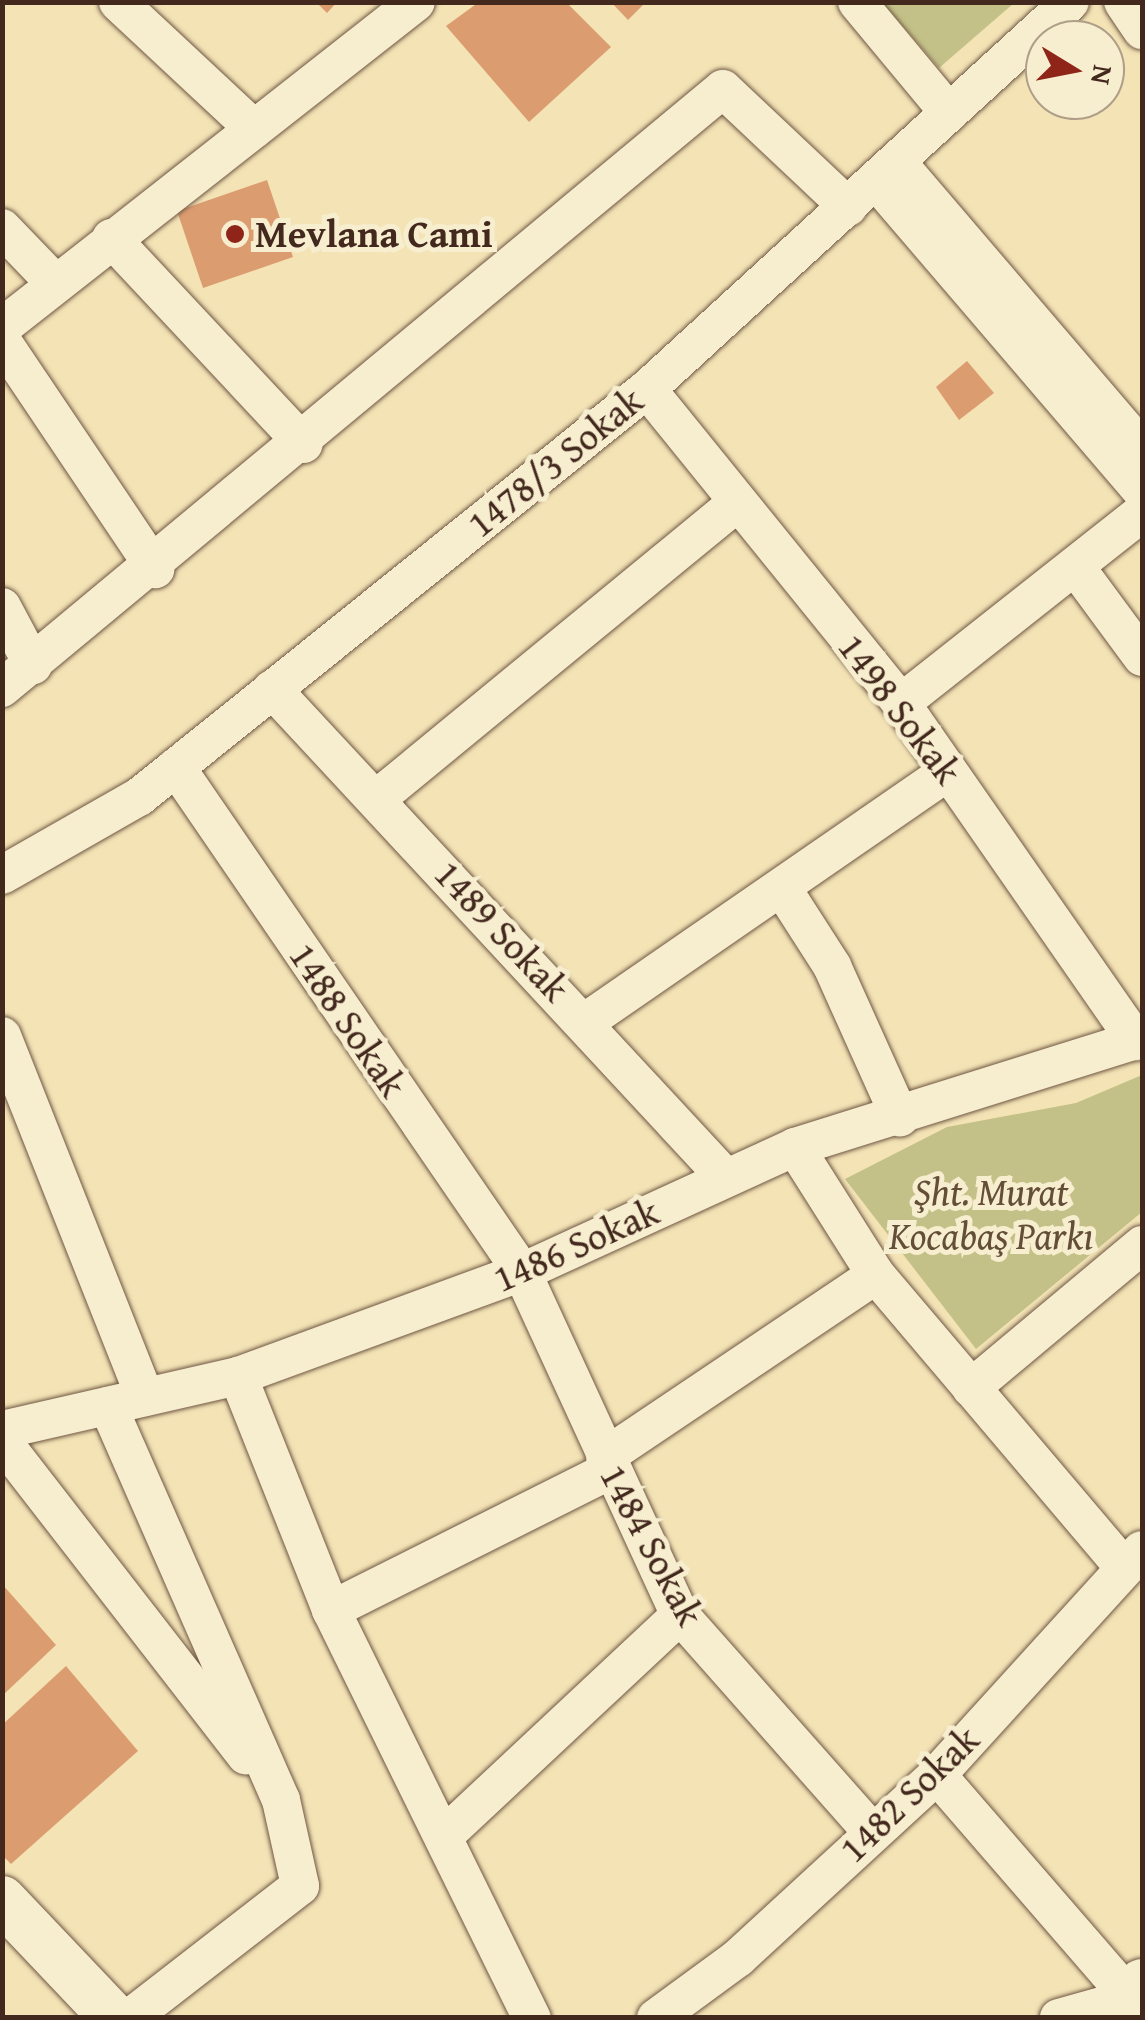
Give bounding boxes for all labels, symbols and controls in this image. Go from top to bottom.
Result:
north arrow [1025,20,1125,120]
text: N [1081,62,1125,88]
place label: Mevlana Cami [255,211,493,257]
marker: Mevlana Cami [224,223,246,245]
street label: 1478/3 Sokak [458,377,652,547]
street label: 1498 Sokak [829,625,971,793]
street label: 1489 Sokak [425,851,579,1011]
street label: 1488 Sokak [280,934,416,1106]
park label: Şht. Murat Kocabaş Parkı [889,1169,1093,1258]
street label: 1486 Sokak [486,1188,666,1302]
street label: 1484 Sokak [591,1457,713,1633]
street label: 1482 Sokak [830,1716,988,1872]

